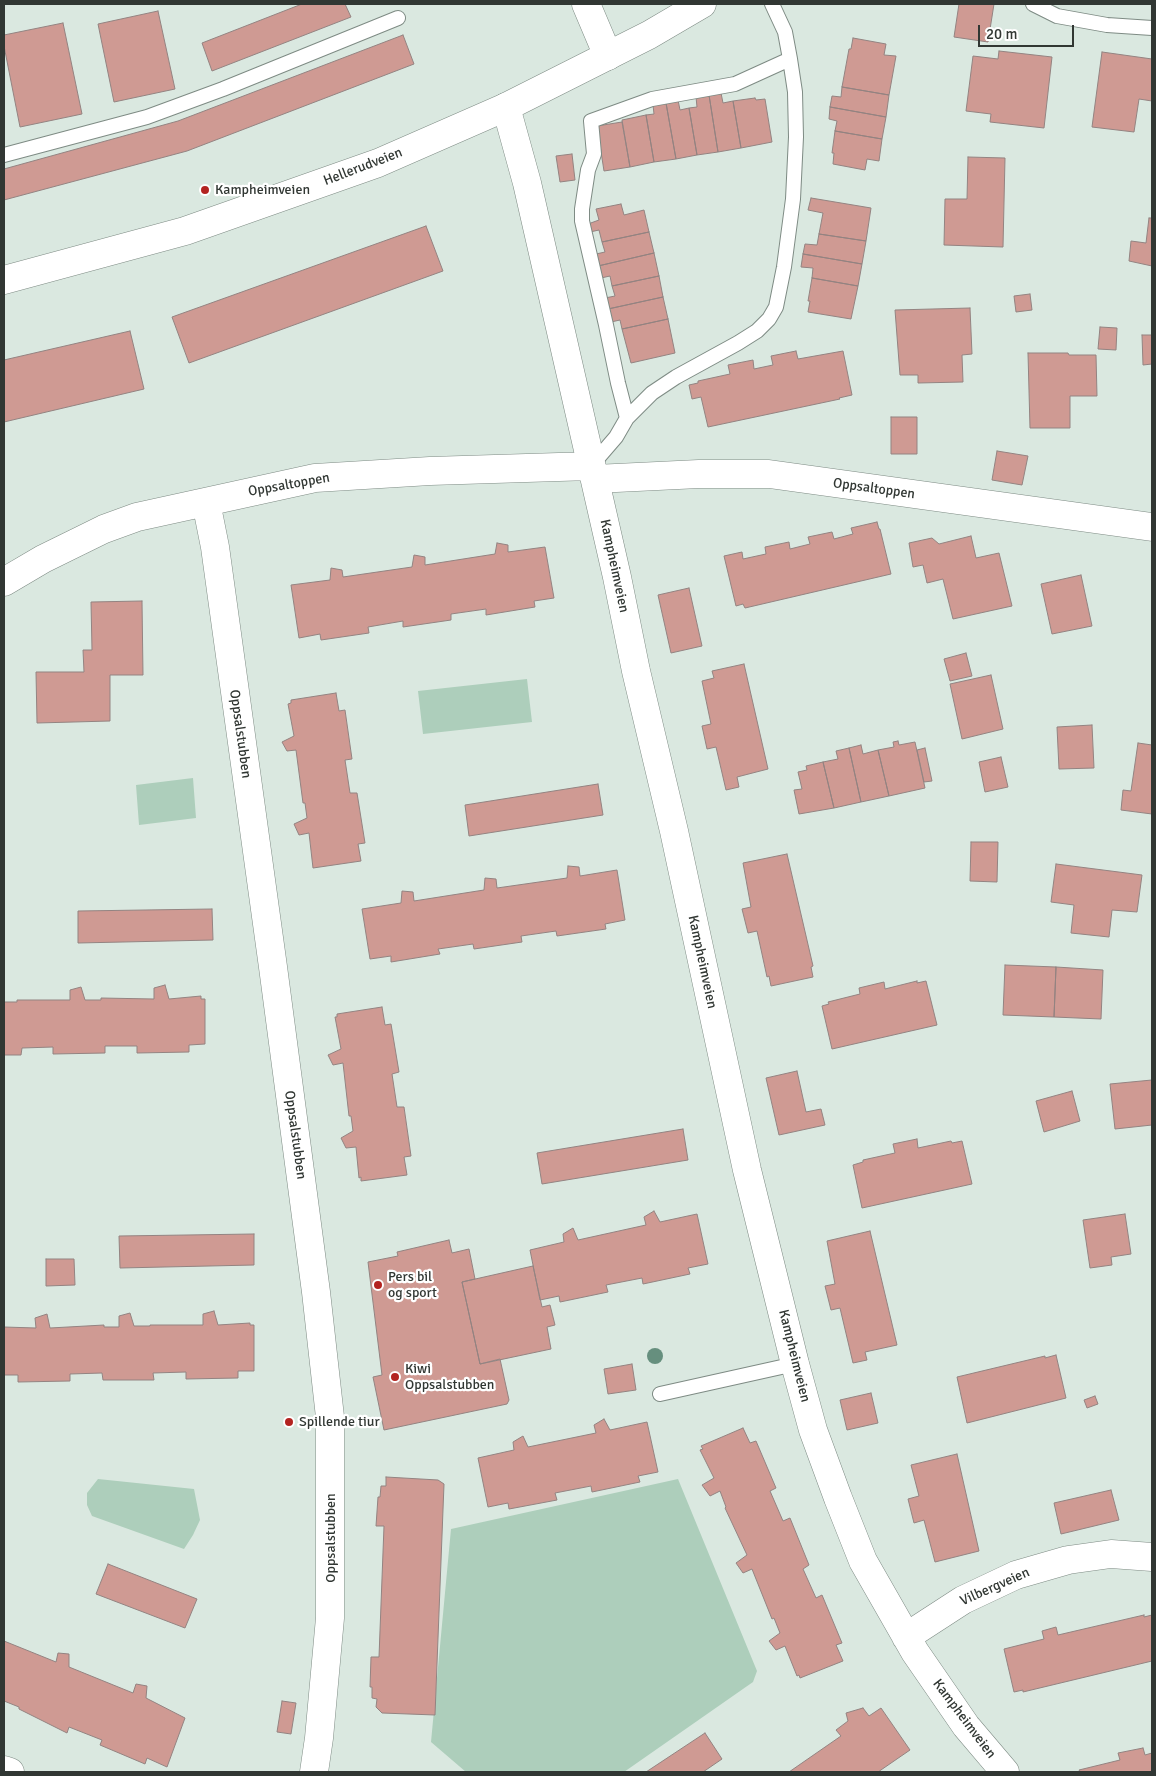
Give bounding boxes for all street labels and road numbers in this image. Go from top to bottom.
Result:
street label: Hellerudveien [321,144,405,190]
street label: Oppsaltoppen [247,470,331,500]
street label: Oppsaltoppen [832,475,916,503]
street label: Kampheimveien [596,518,632,614]
street label: Oppsalstubben [225,689,255,779]
street label: Kampheimveien [684,914,720,1010]
street label: Oppsalstubben [280,1090,310,1180]
street label: Kampheimveien [774,1308,814,1404]
street label: Oppsalstubben [323,1493,339,1583]
street label: Vilbergveien [958,1564,1032,1610]
street label: Kampheimveien [929,1676,999,1762]

